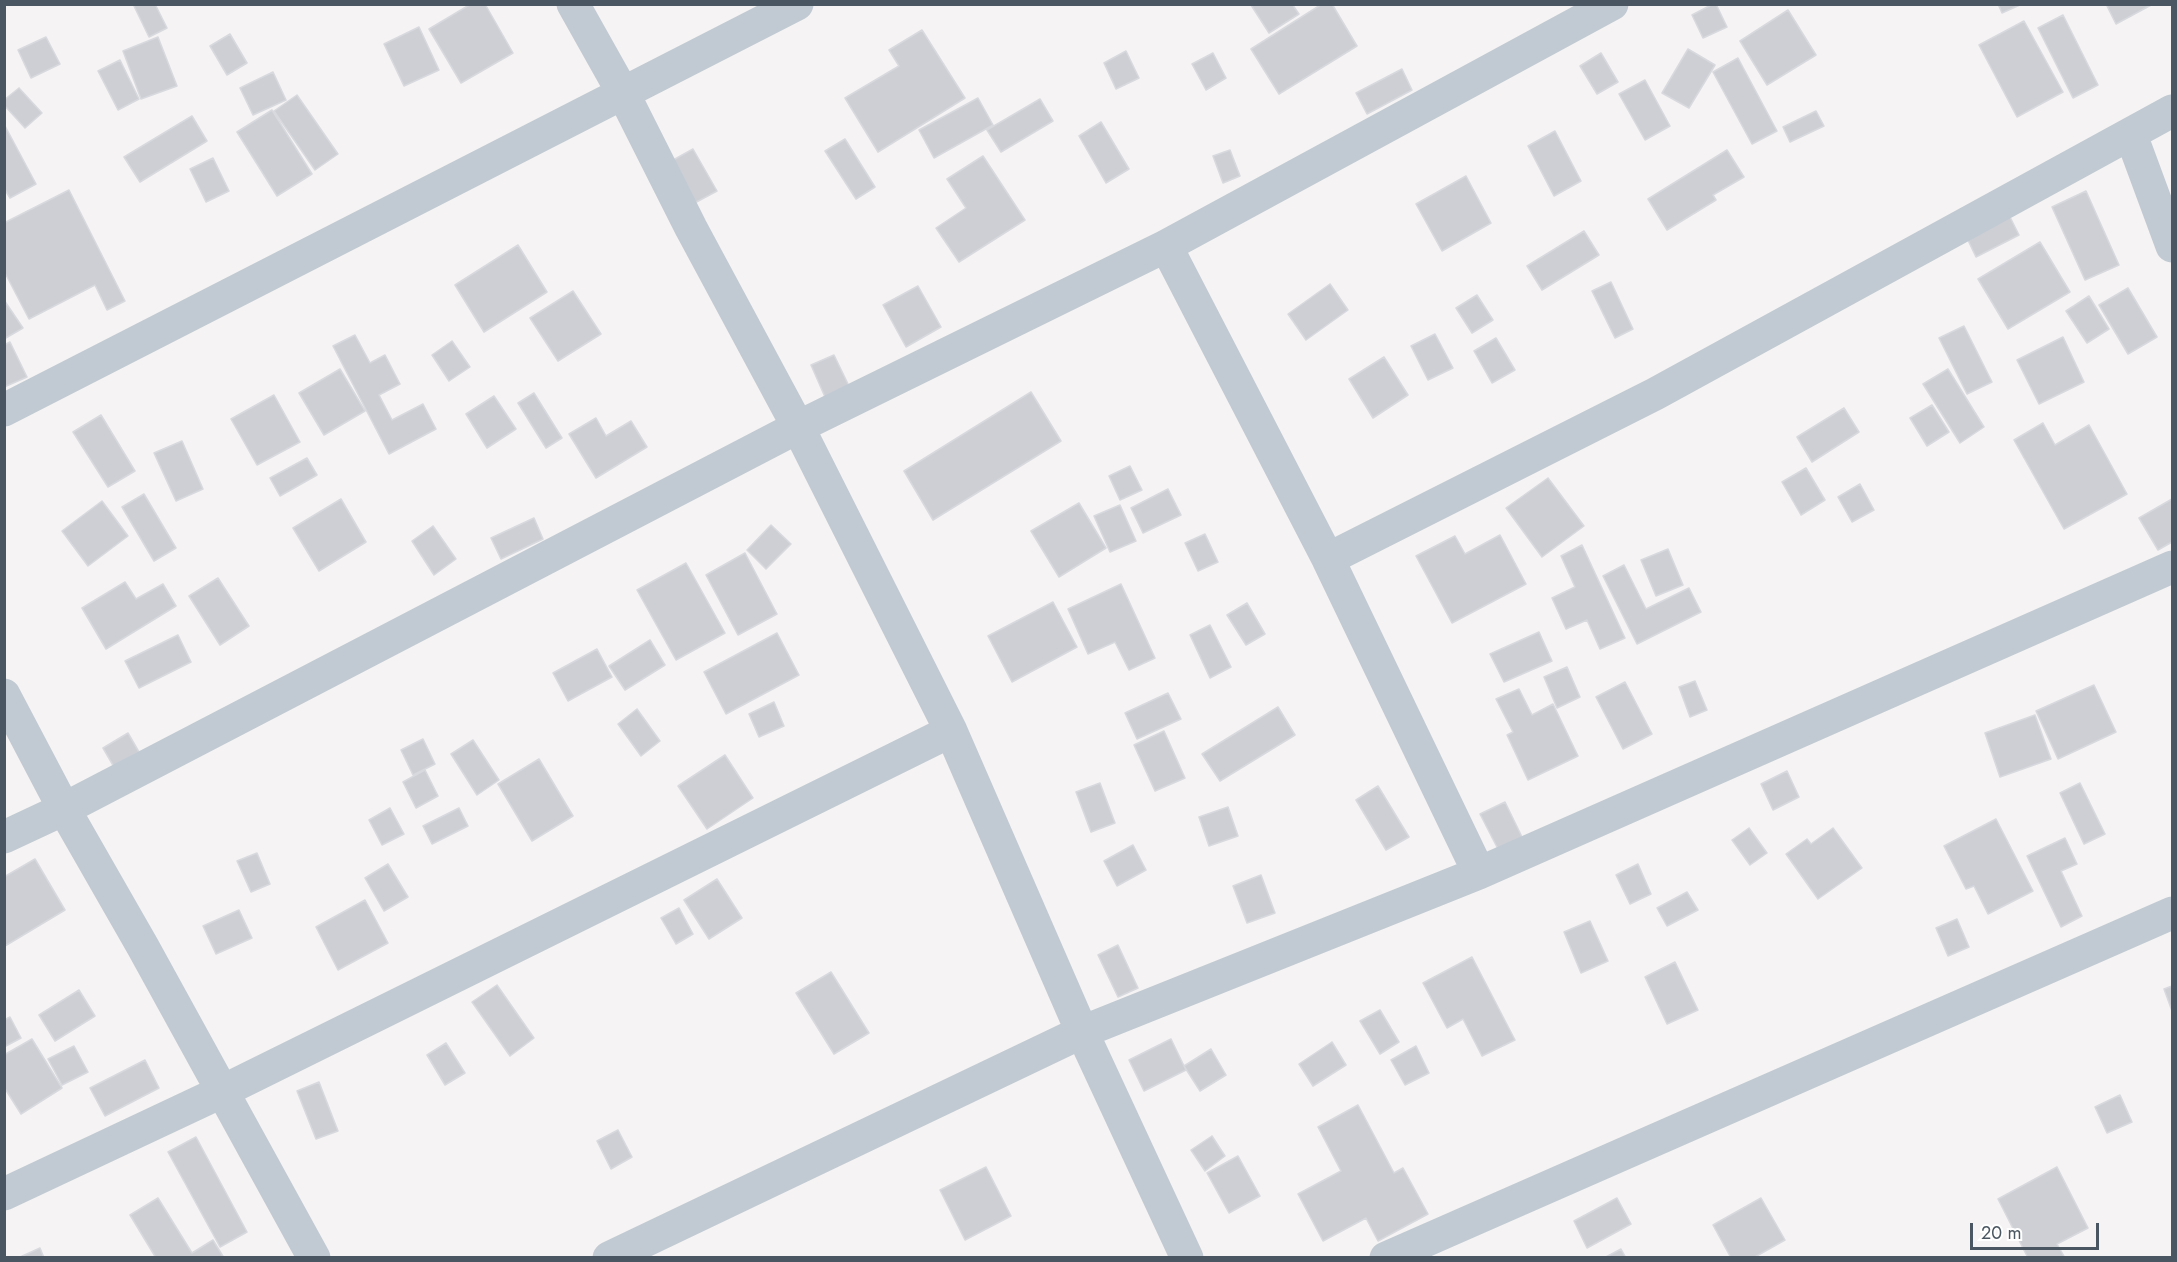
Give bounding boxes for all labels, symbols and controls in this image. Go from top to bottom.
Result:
scale bar [1973,1211,2102,1249]
text: 20 m [1981,1220,2021,1246]

